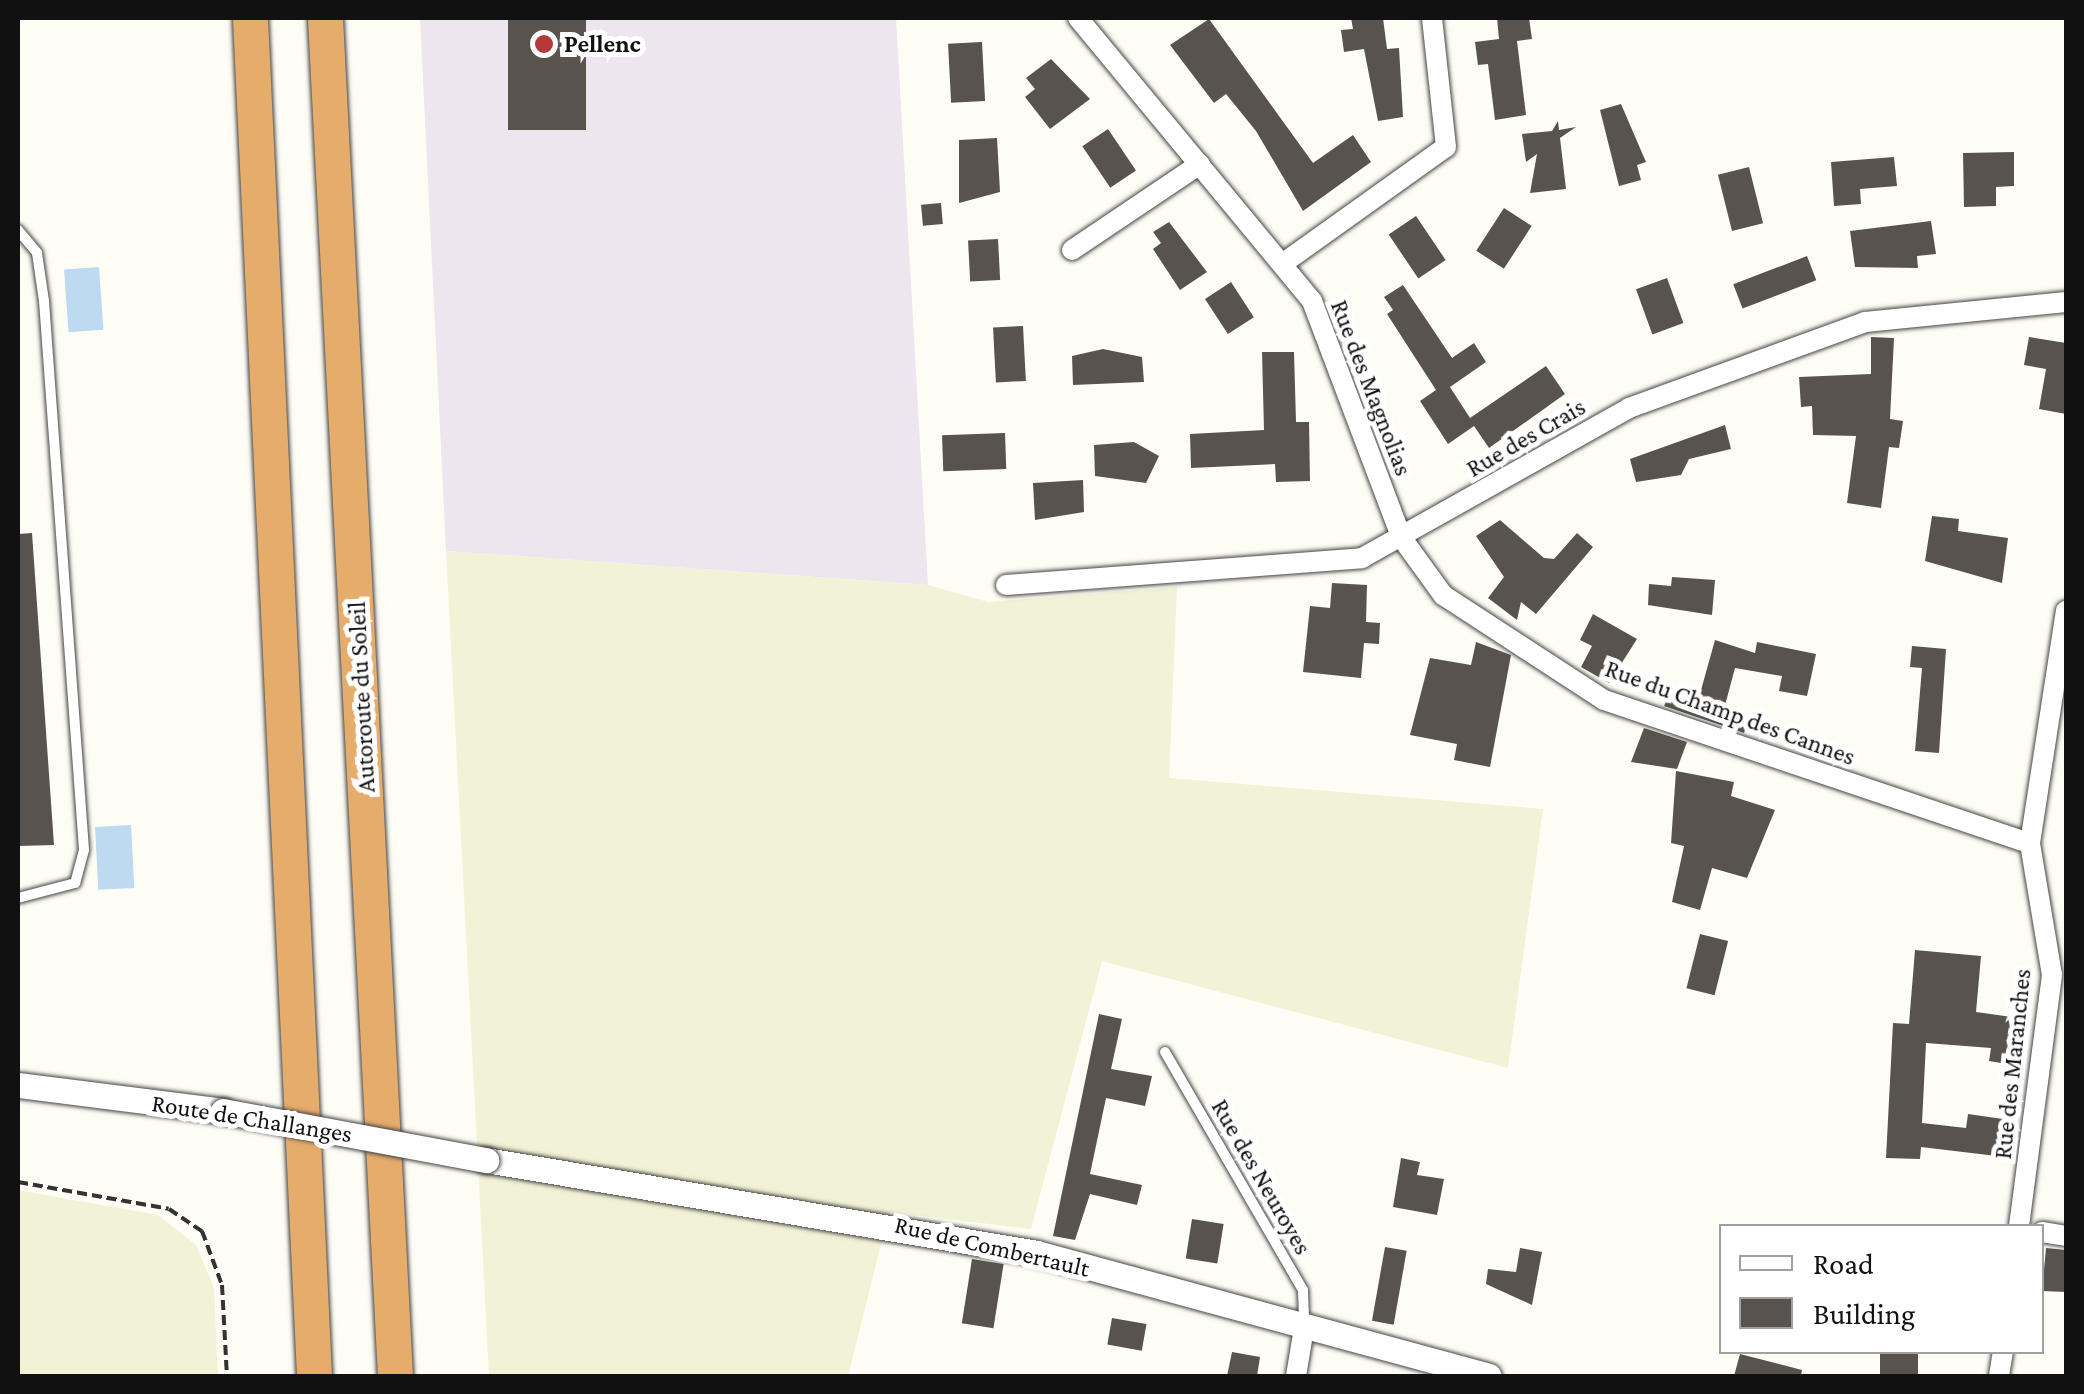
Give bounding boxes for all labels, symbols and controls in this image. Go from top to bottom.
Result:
place label: Pellenc [564,29,641,59]
marker: Pellenc [533,33,555,55]
street label: Rue des Magnolias [1324,296,1418,480]
street label: Rue des Crais [1461,392,1591,484]
street label: Autoroute du Soleil [342,601,382,793]
street label: Rue du Champ des Cannes [1601,654,1859,772]
street label: Rue des Maranches [1988,967,2038,1161]
street label: Route de Challanges [150,1088,354,1150]
street label: Rue des Neuroyes [1204,1094,1318,1260]
street label: Rue de Combertault [892,1210,1092,1284]
legend [1719,1224,2044,1354]
text: Road [1813,1247,1874,1280]
text: Building [1813,1297,1915,1330]

